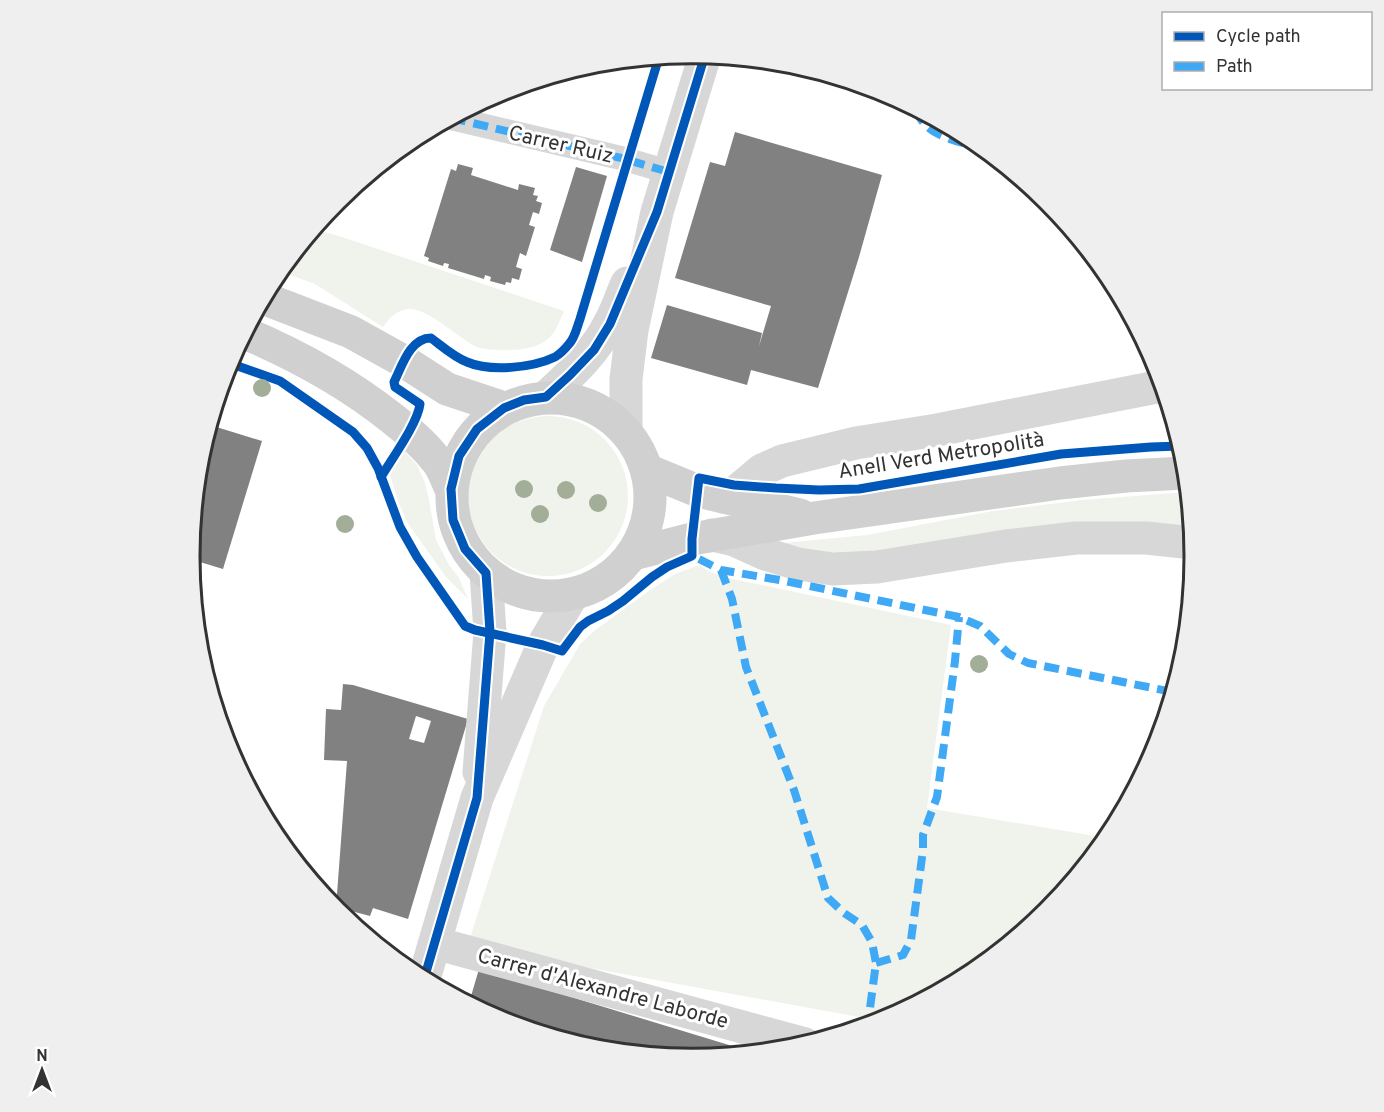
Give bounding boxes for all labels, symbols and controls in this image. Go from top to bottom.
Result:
legend [1162,12,1372,90]
text: Cycle path [1216,26,1301,49]
text: Path [1216,56,1253,79]
street label: Carrer Ruiz [506,120,616,171]
street label: Anell Verd Metropolità [836,427,1046,486]
street label: Carrer d'Alexandre Laborde [474,943,731,1036]
north arrow [12,1040,72,1100]
text: N [36,1047,48,1067]

